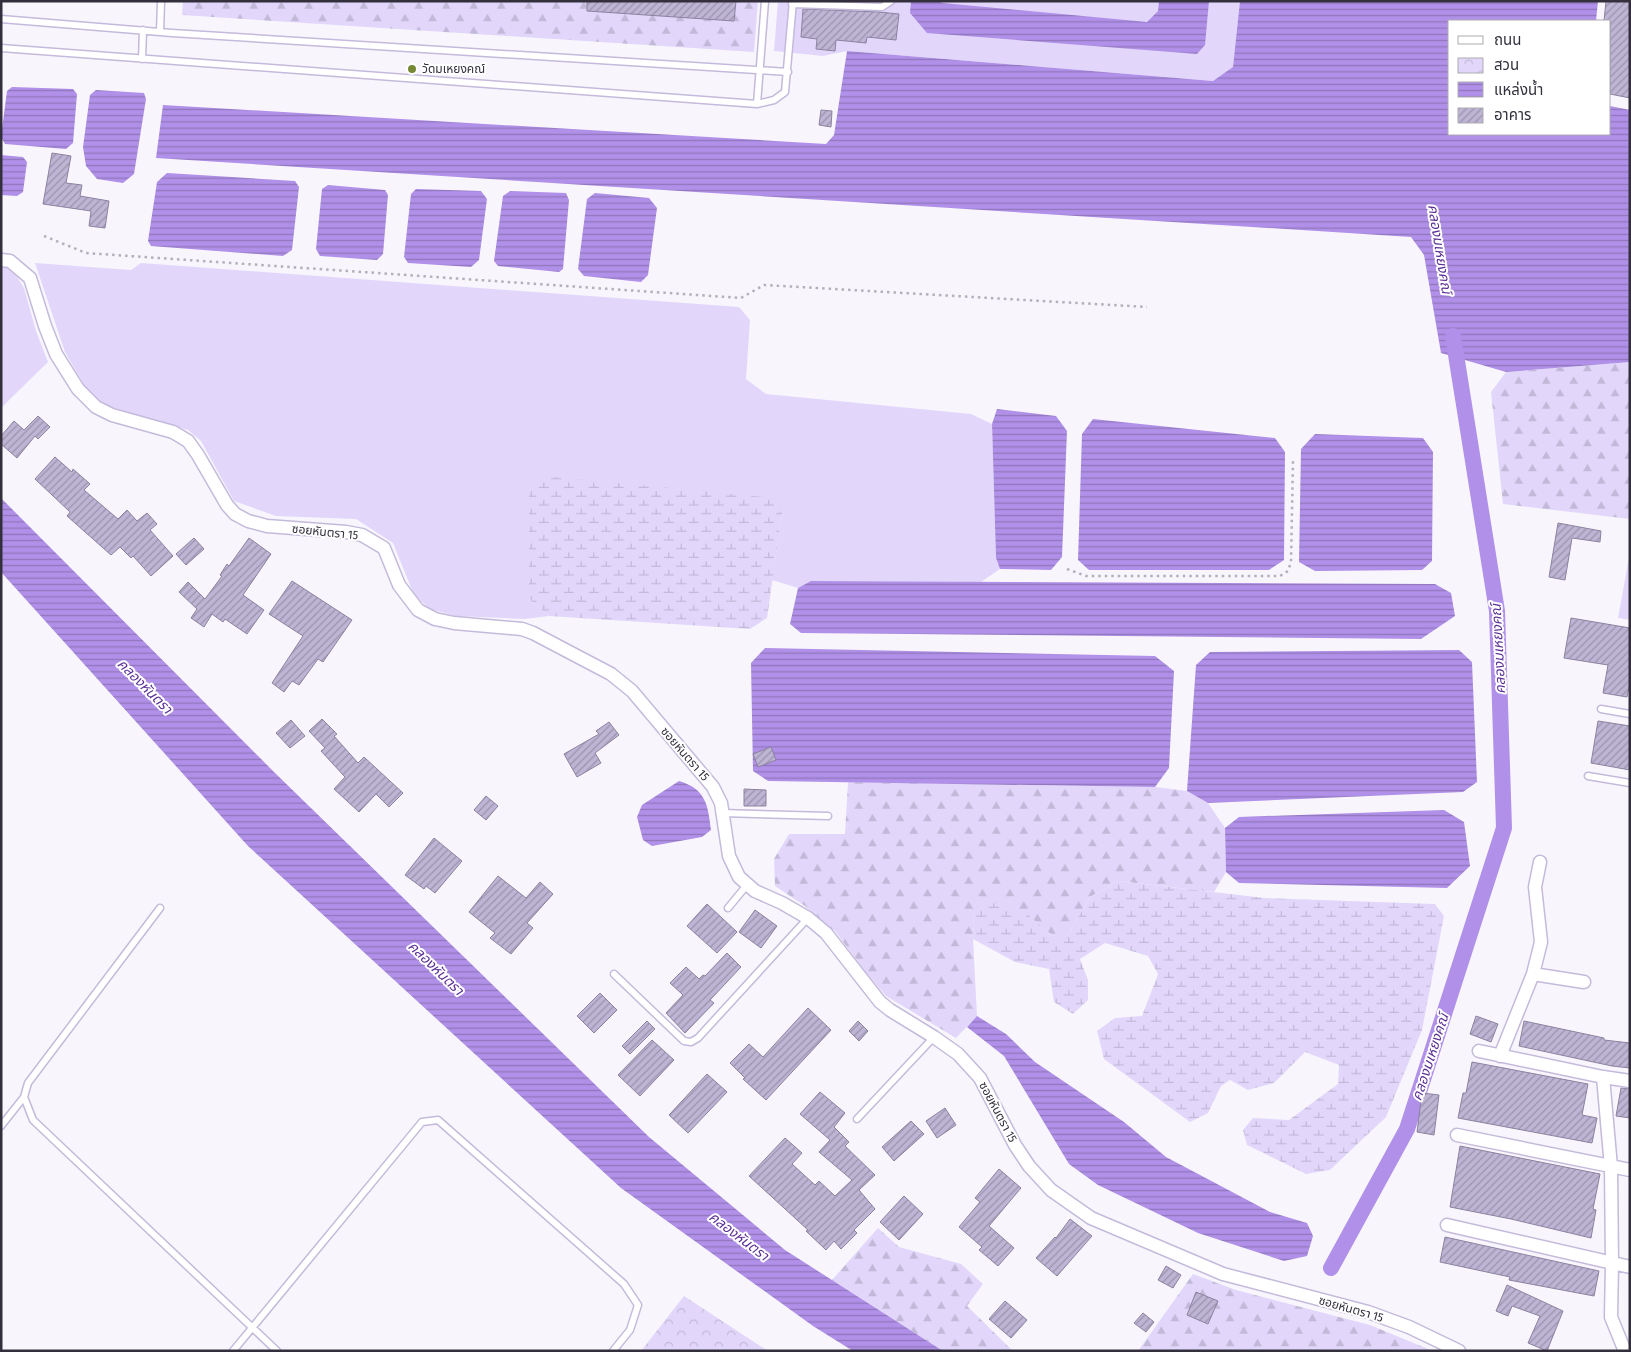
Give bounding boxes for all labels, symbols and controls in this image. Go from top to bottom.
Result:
legend [1448,20,1611,135]
text: ถนน [1494,31,1521,49]
text: สวน [1494,56,1519,74]
place label: วัดมเหยงคณ์ [422,62,485,76]
marker: วัดมเหยงคณ์ [406,63,418,75]
text: แหล่งน้ำ [1494,79,1543,99]
text: อาคาร [1494,106,1531,124]
water label: คลองมเหยงคณ์ [1424,203,1455,298]
street label: ซอยหันตรา 15 [291,522,359,542]
water label: คลองมเหยงคณ์ [1487,600,1509,694]
water label: คลองหันตรา [114,655,176,718]
street label: ซอยหันตรา 15 [658,724,712,784]
water label: คลองหันตรา [404,938,468,1000]
water label: คลองมเหยงคณ์ [1408,1009,1453,1103]
street label: ซอยหันตรา 15 [976,1079,1020,1145]
water label: คลองหันตรา [705,1208,773,1265]
street label: ซอยหันตรา 15 [1317,1293,1385,1325]

